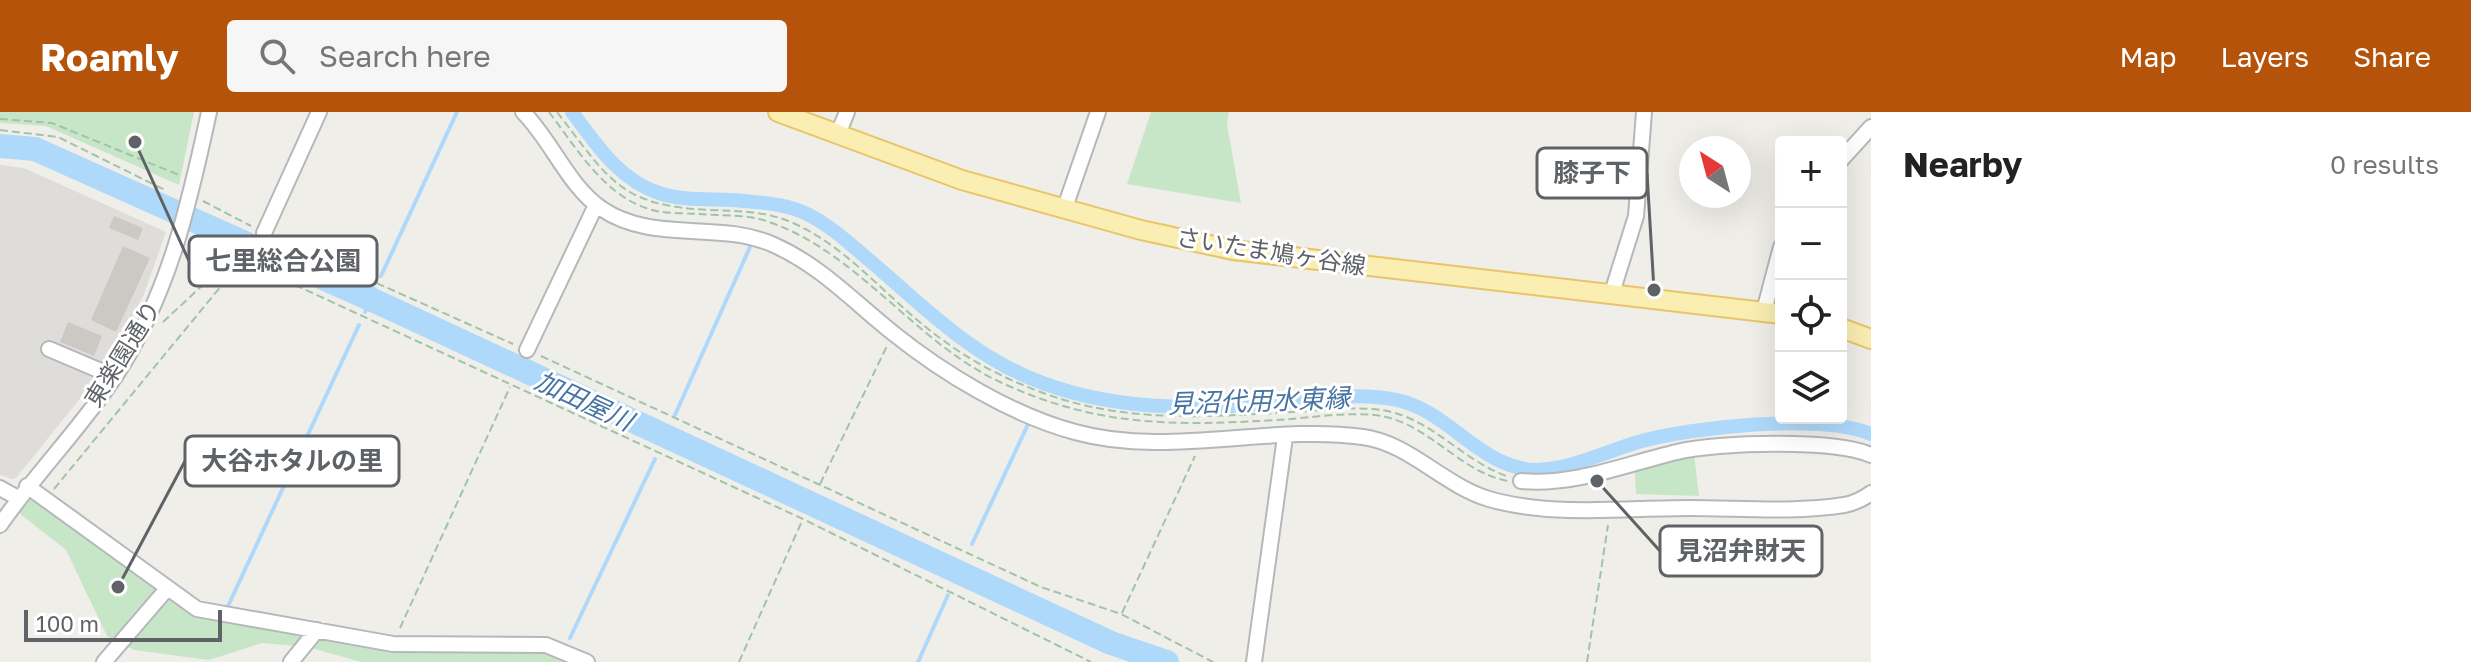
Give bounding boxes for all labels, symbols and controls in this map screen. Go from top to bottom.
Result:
search box [227,20,787,92]
text: Roamly [40,34,179,79]
icon: search [255,34,299,78]
text: Search here [319,38,491,74]
text: Map [2119,40,2177,73]
text: Layers [2221,40,2309,73]
text: Share [2353,40,2431,73]
north arrow [1679,136,1751,208]
map controls [1775,136,1847,424]
button: + [1775,136,1847,208]
text: Nearby [1903,144,2023,184]
callout: 膝子下 [1537,148,1647,198]
text: 0 results [2330,149,2439,180]
text: 膝子下 [1553,157,1631,188]
button: − [1775,208,1847,280]
street label: さいたま鳩ヶ谷線 [1175,221,1368,280]
callout: 七里総合公園 [189,236,377,286]
text: 七里総合公園 [205,245,361,276]
button: locate [1775,280,1847,352]
street label: 東楽園通り [78,295,166,412]
button: layers [1775,352,1847,424]
water label: 加田屋川 [531,365,641,438]
water label: 見沼代用水東縁 [1167,382,1353,419]
callout: 大谷ホタルの里 [185,436,399,486]
text: 大谷ホタルの里 [201,445,383,476]
callout: 見沼弁財天 [1660,526,1822,576]
text: 見沼弁財天 [1676,535,1806,566]
scale bar [24,606,222,642]
text: 100 m [36,610,99,637]

